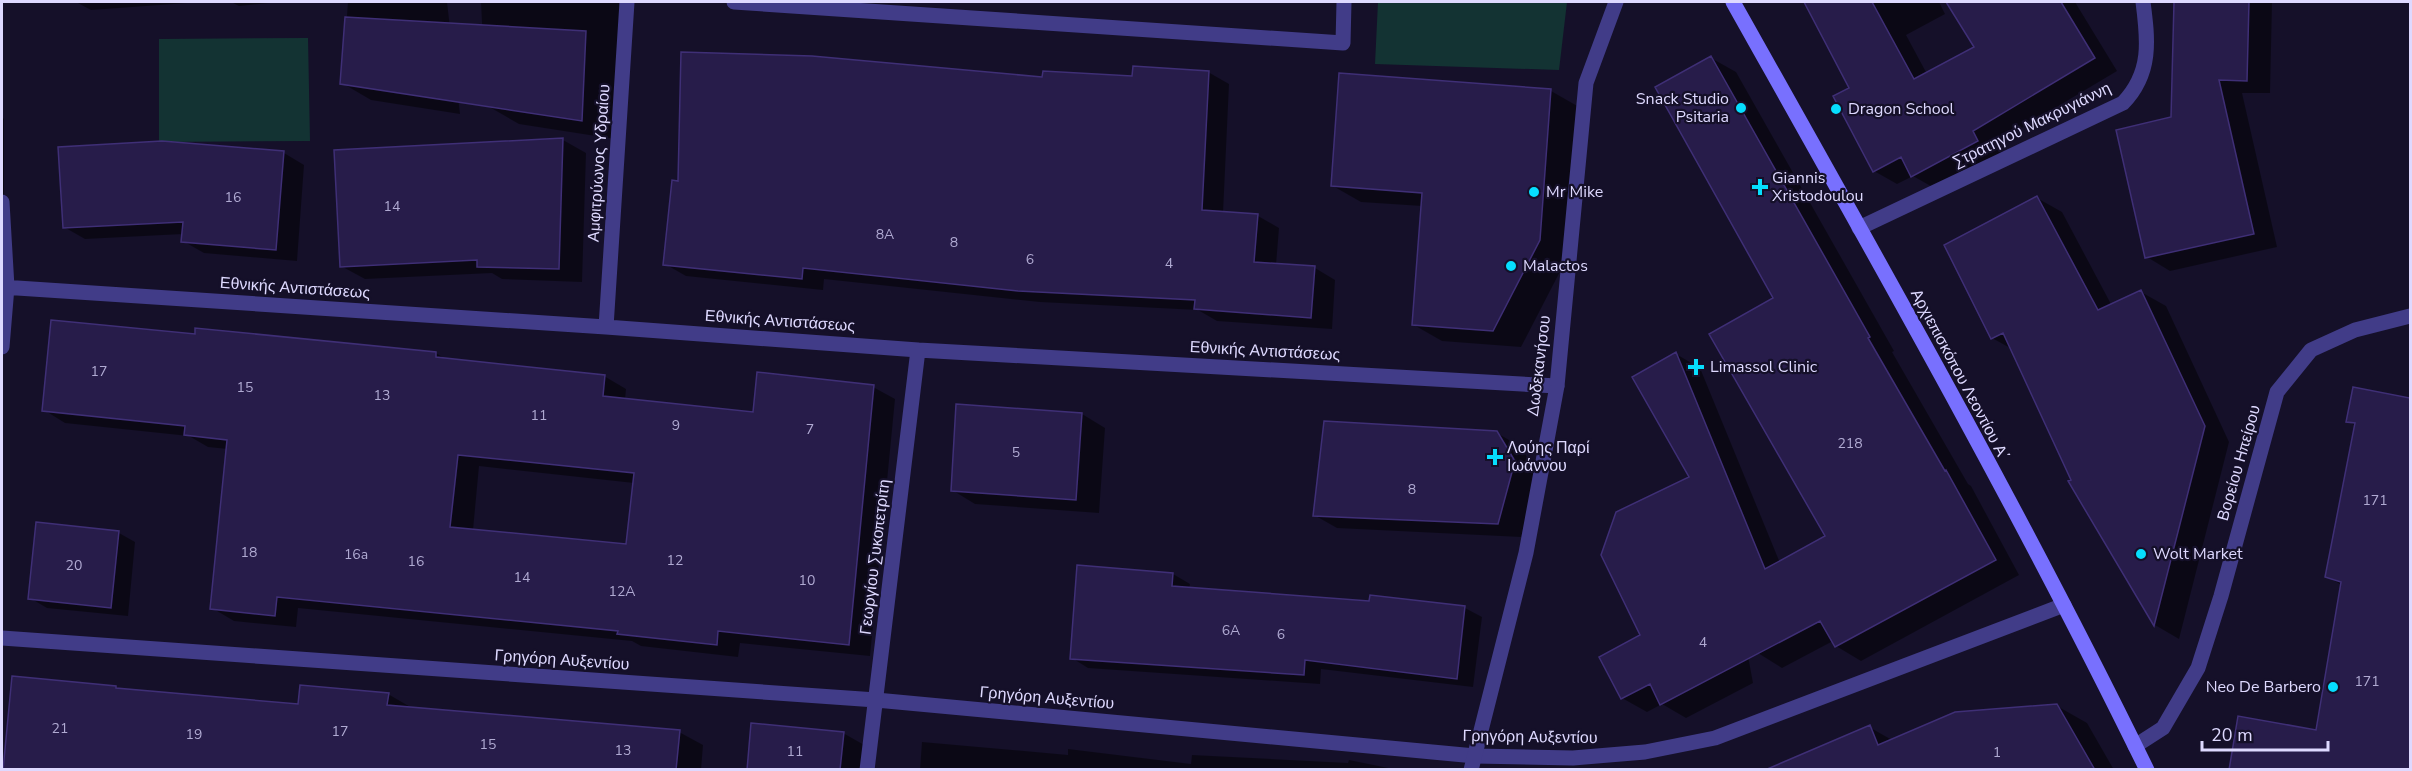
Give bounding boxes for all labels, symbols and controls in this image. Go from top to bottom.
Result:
street label: Στρατηγού Μακρυγιάννη [1949,77,2115,173]
street label: Αμφιτρύωνος Υδραίου [583,83,615,243]
place label: Snack Studio Psitaria [1636,88,1729,128]
place label: Dragon School [1848,98,1955,120]
marker: Snack Studio Psitaria [1734,101,1748,115]
marker: Dragon School [1829,102,1843,116]
place label: Giannis Xristodoulou [1772,167,1864,207]
marker: Giannis Xristodoulou [1753,180,1767,194]
place label: Mr Mike [1546,181,1603,203]
marker: Mr Mike [1527,185,1541,199]
house number: 16 [225,188,241,207]
house number: 14 [384,197,400,216]
house number: 8A [876,225,894,244]
house number: 8 [950,233,958,252]
house number: 6 [1026,250,1034,269]
house number: 4 [1165,254,1173,273]
place label: Malactos [1523,255,1588,277]
marker: Malactos [1504,259,1518,273]
street label: Εθνικής Αντιστάσεως [219,272,371,304]
street label: Αρχιεπισκόπου Λεοντίου Α΄ [1905,285,2015,465]
street label: Εθνικής Αντιστάσεως [704,305,856,337]
street label: Δωδεκανήσου [1522,314,1556,418]
street label: Εθνικής Αντιστάσεως [1189,336,1341,366]
place label: Limassol Clinic [1710,356,1818,378]
marker: Limassol Clinic [1687,358,1705,376]
house number: 17 [91,362,107,381]
house number: 15 [237,378,253,397]
house number: 13 [374,386,390,405]
street label: Βορείου Ηπείρου [2212,403,2266,523]
house number: 11 [531,406,547,425]
house number: 9 [672,416,680,435]
house number: 7 [806,420,814,439]
house number: 218 [1837,434,1863,453]
place label: Λούης Παρί Ιωάννου [1507,437,1590,477]
house number: 5 [1012,443,1020,462]
marker: Λούης Παρί Ιωάννου [1488,450,1502,464]
street label: Γεωργίου Συκοπετρίτη [855,478,895,636]
house number: 8 [1408,480,1416,499]
house number: 171 [2362,491,2388,510]
house number: 18 [241,543,257,562]
place label: Wolt Market [2153,543,2243,565]
house number: 16a [344,545,368,564]
marker: Wolt Market [2134,547,2148,561]
house number: 12 [667,551,683,570]
house number: 16 [408,552,424,571]
house number: 20 [66,556,82,575]
house number: 14 [514,568,530,587]
house number: 10 [799,571,815,590]
house number: 12A [608,582,636,601]
house number: 6A [1222,621,1240,640]
house number: 6 [1277,625,1285,644]
house number: 4 [1699,633,1707,652]
street label: Γρηγόρη Αυξεντίου [494,644,630,676]
house number: 171 [2354,672,2380,691]
place label: Neo De Barbero [2206,676,2321,698]
marker: Neo De Barbero [2326,680,2340,694]
street label: Γρηγόρη Αυξεντίου [979,681,1115,715]
scale bar [2202,714,2328,752]
house number: 21 [52,719,68,738]
house number: 17 [332,722,348,741]
text: 20 m [2211,723,2253,747]
house number: 19 [186,725,202,744]
street label: Γρηγόρη Αυξεντίου [1462,725,1598,749]
house number: 15 [480,735,496,754]
house number: 13 [615,741,631,760]
house number: 11 [787,742,803,761]
house number: 1 [1993,743,2001,762]

